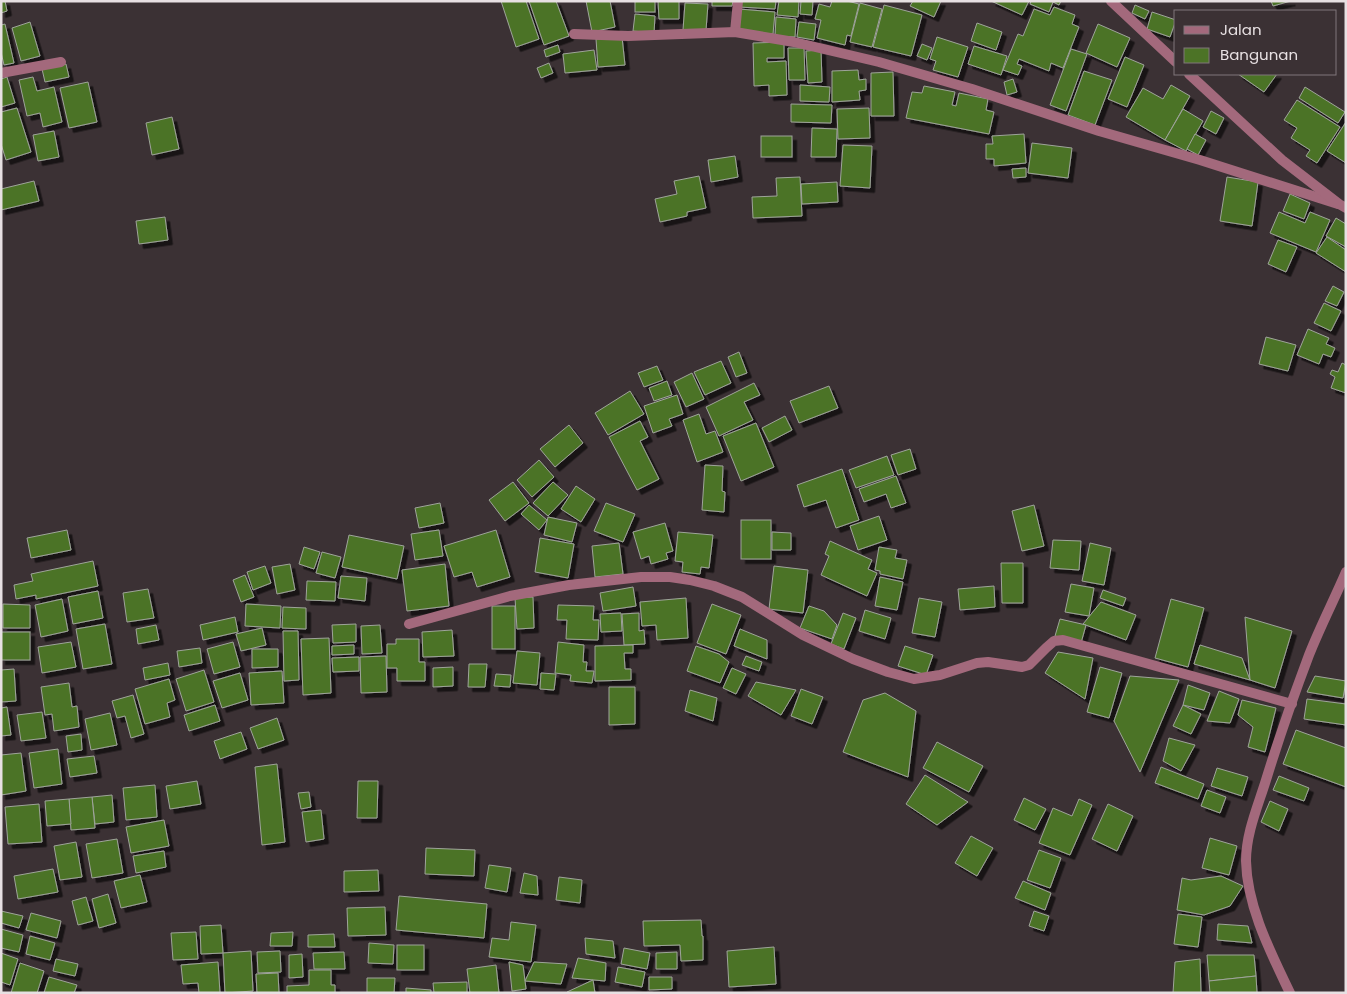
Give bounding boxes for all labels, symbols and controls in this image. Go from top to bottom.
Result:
legend [1174,10,1337,75]
text: Jalan [1220,19,1262,40]
text: Bangunan [1220,44,1298,65]

